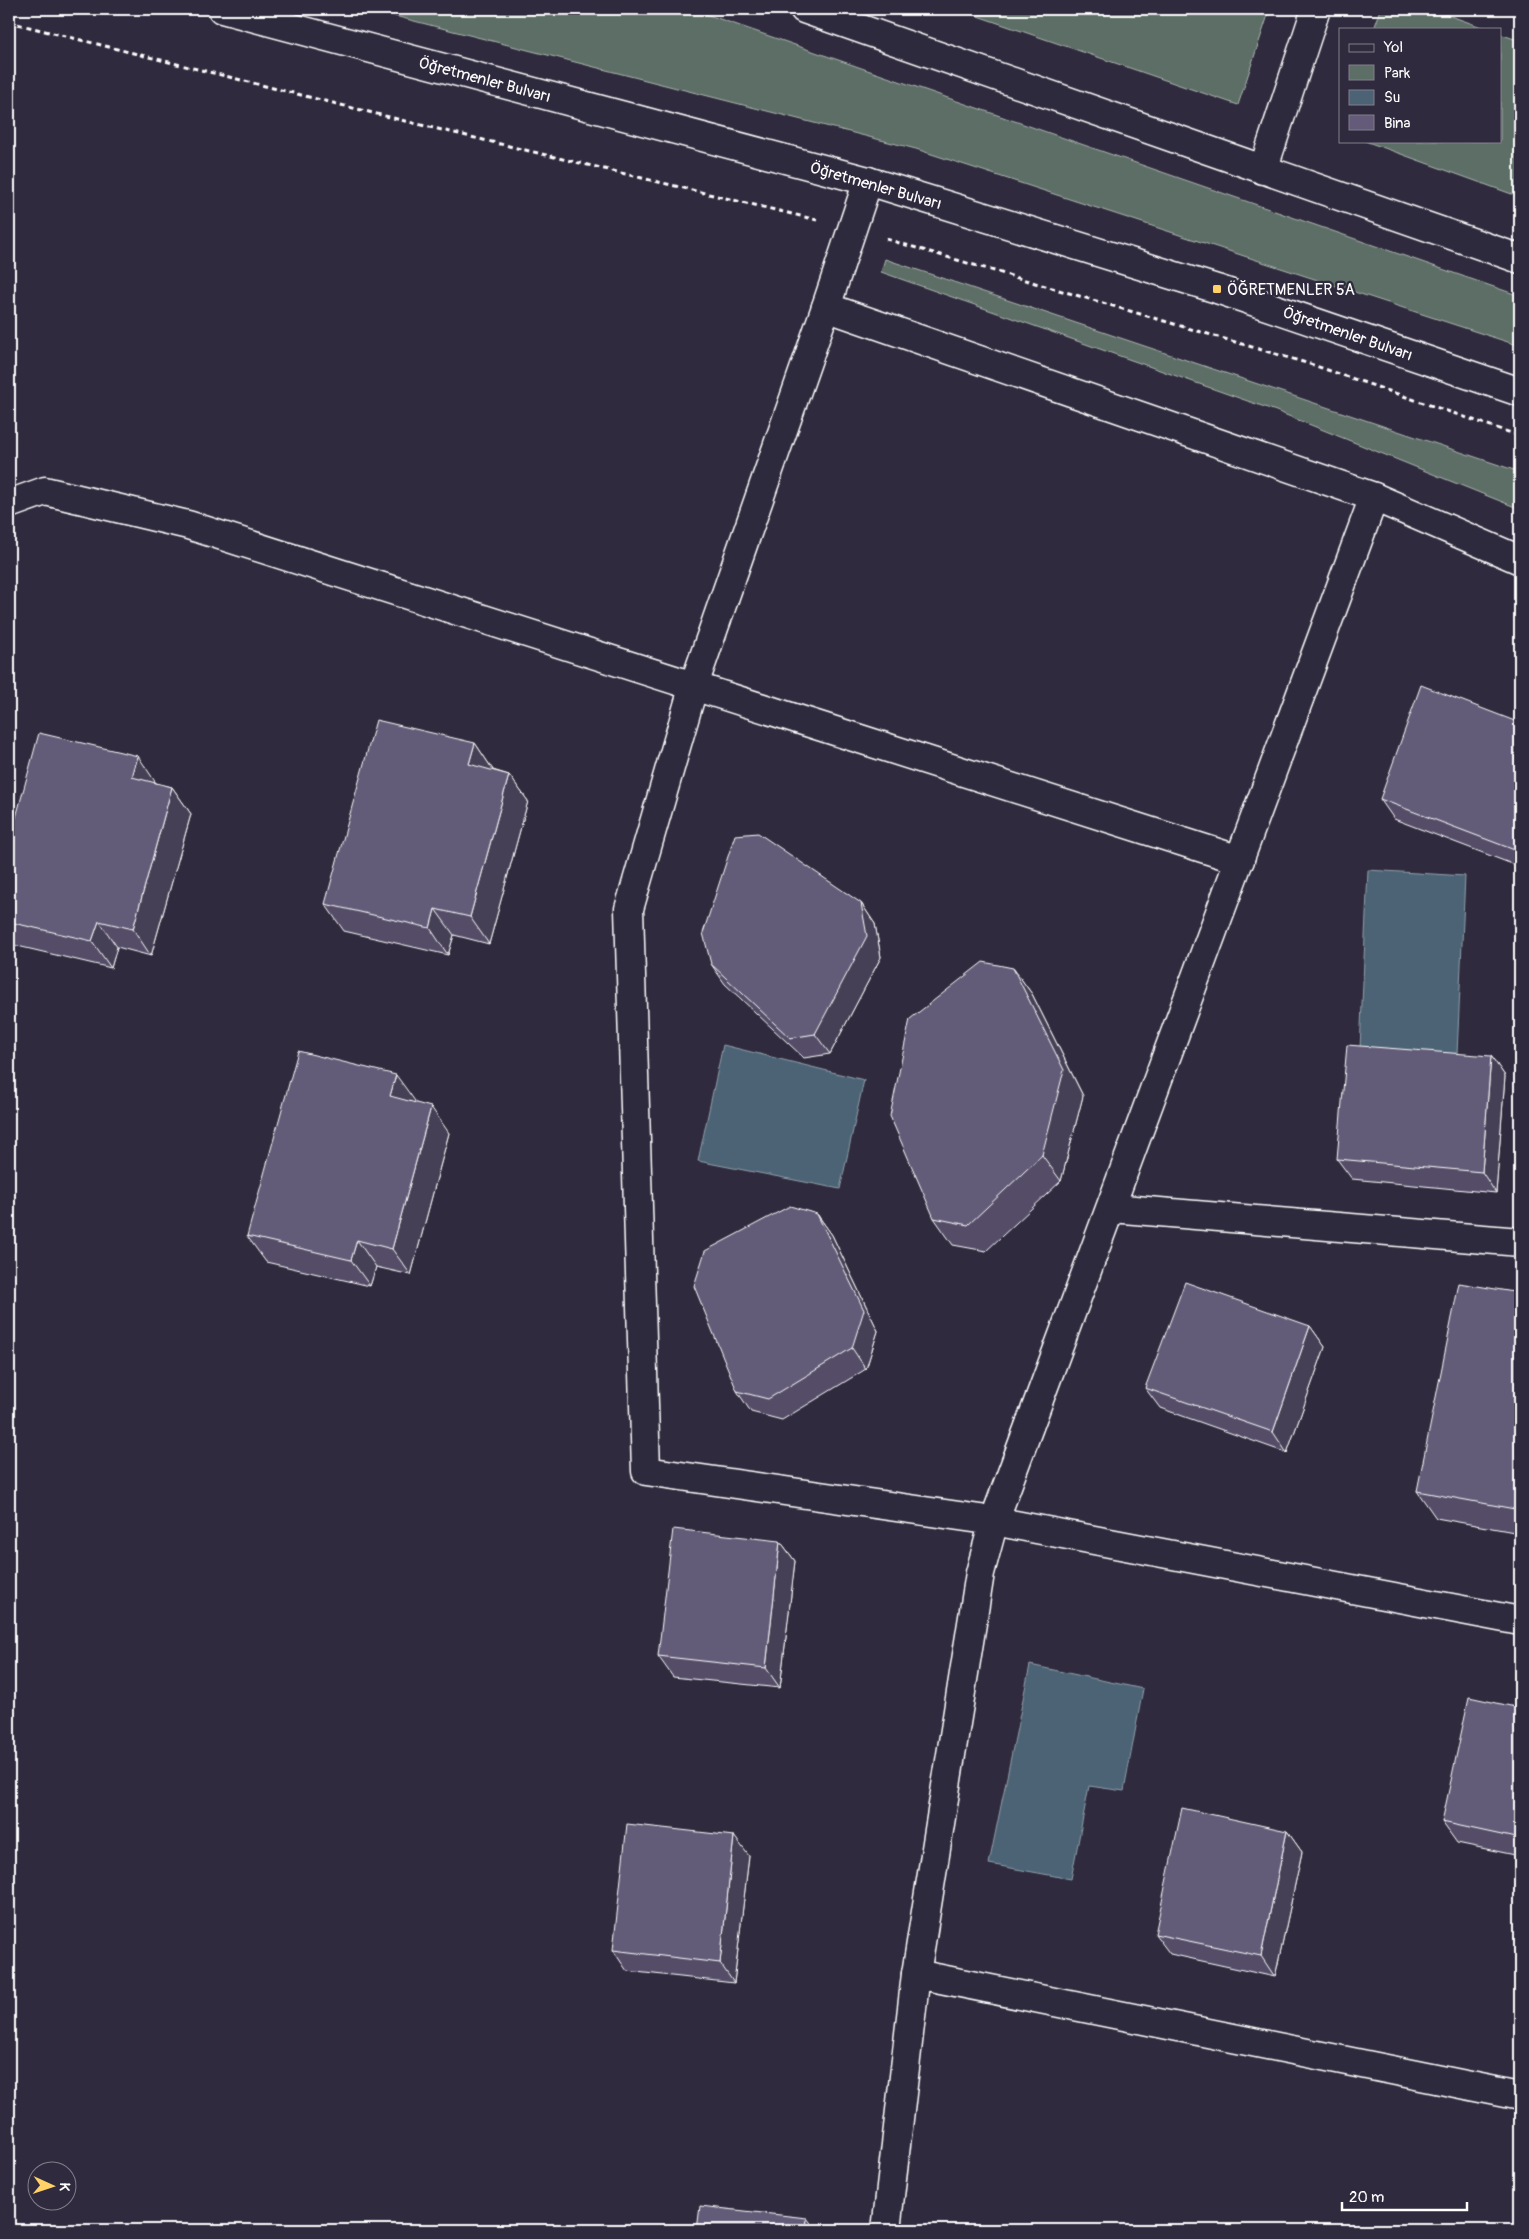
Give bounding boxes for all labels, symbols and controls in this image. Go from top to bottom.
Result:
legend [1339,28,1502,142]
text: Yol [1383,38,1403,57]
street label: Öğretmenler Bulvarı [416,53,553,107]
text: Park [1384,64,1411,83]
text: Su [1384,88,1400,107]
text: Bina [1384,114,1411,133]
street label: Öğretmenler Bulvarı [808,158,944,214]
place label: ÖĞRETMENLER 5A [1227,280,1355,300]
marker: ÖĞRETMENLER 5A [1211,283,1223,295]
street label: Öğretmenler Bulvarı [1280,302,1415,366]
north arrow [28,2162,78,2212]
scale bar [1342,2179,1466,2211]
text: K [56,2182,73,2192]
text: 20 m [1349,2188,1384,2207]

